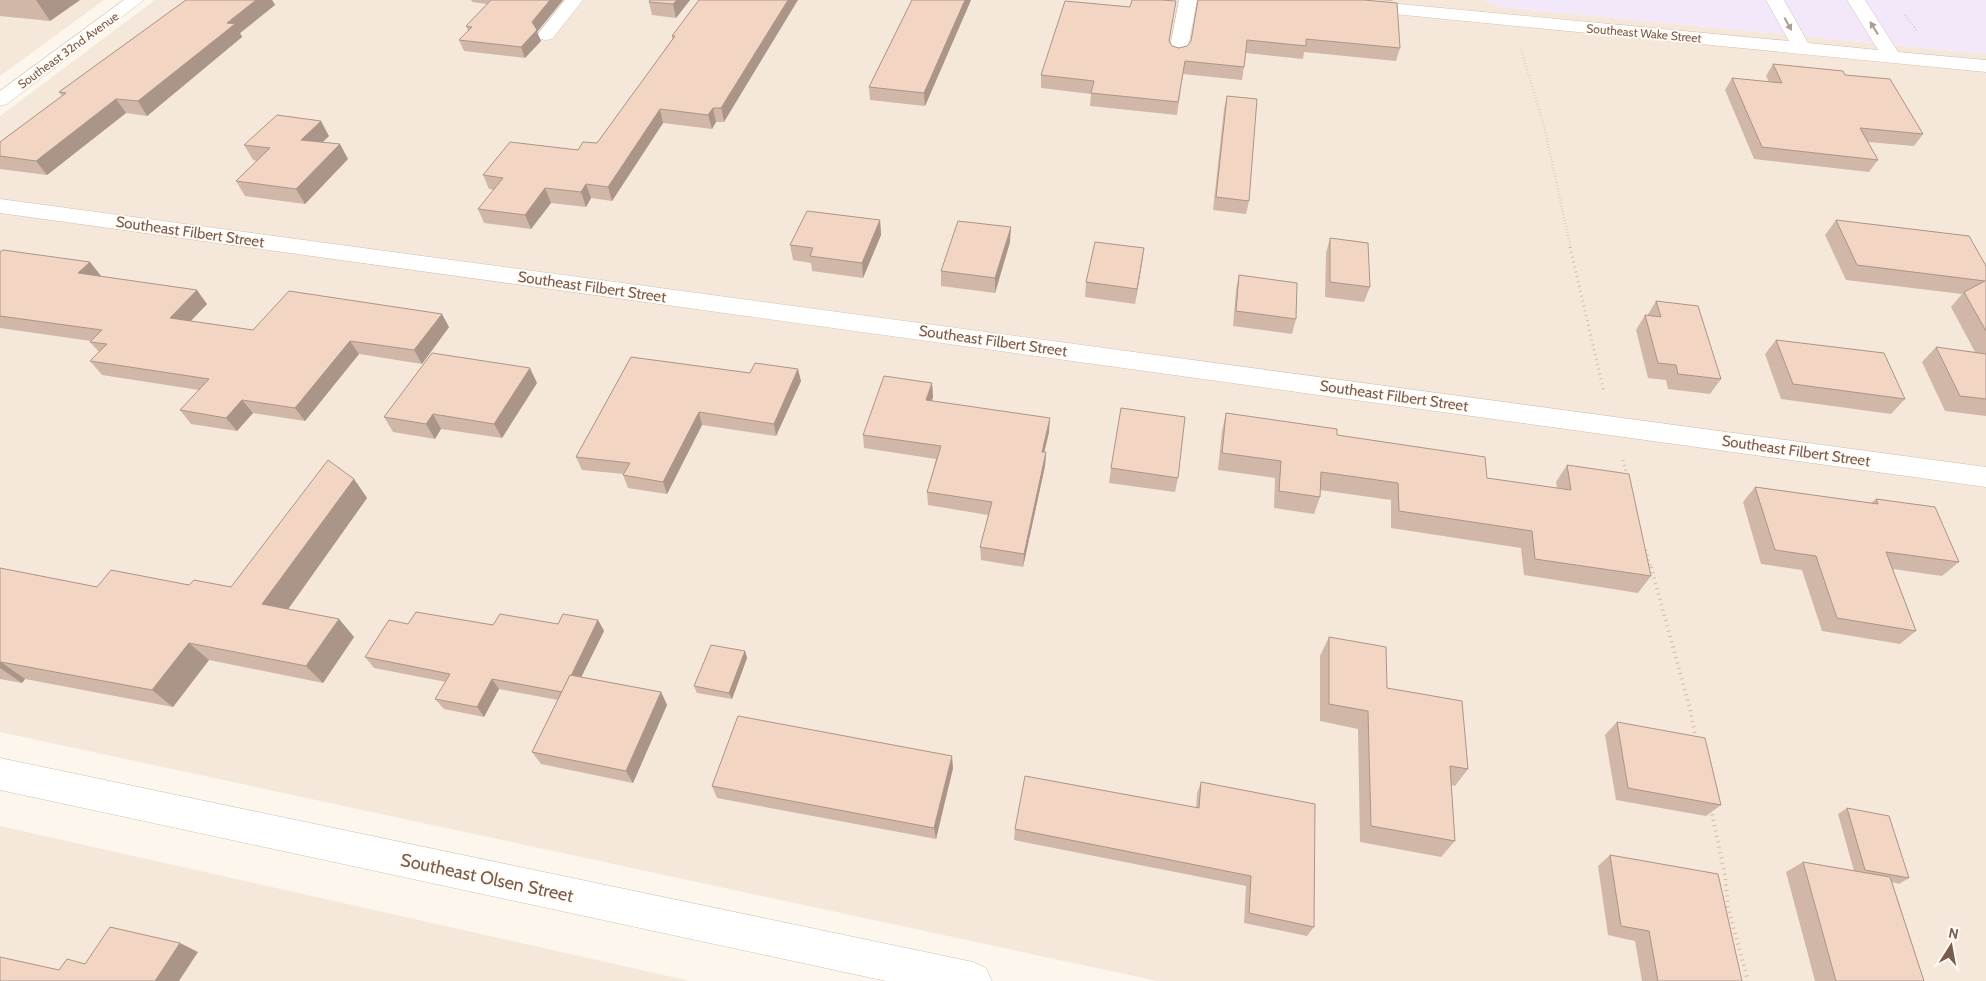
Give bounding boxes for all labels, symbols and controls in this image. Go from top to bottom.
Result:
street label: Southeast 32nd Avenue [15,8,121,92]
one-way arrow [1783,17,1792,30]
street label: Southeast Wake Street [1586,20,1702,46]
one-way arrow [1870,22,1879,35]
street label: Southeast Filbert Street [115,213,265,251]
street label: Southeast Filbert Street [517,268,667,306]
street label: Southeast Filbert Street [918,322,1068,360]
street label: Southeast Filbert Street [1319,377,1469,415]
street label: Southeast Filbert Street [1721,432,1871,470]
street label: Southeast Olsen Street [399,849,575,907]
north arrow [1926,921,1976,971]
text: N [1947,923,1960,943]

